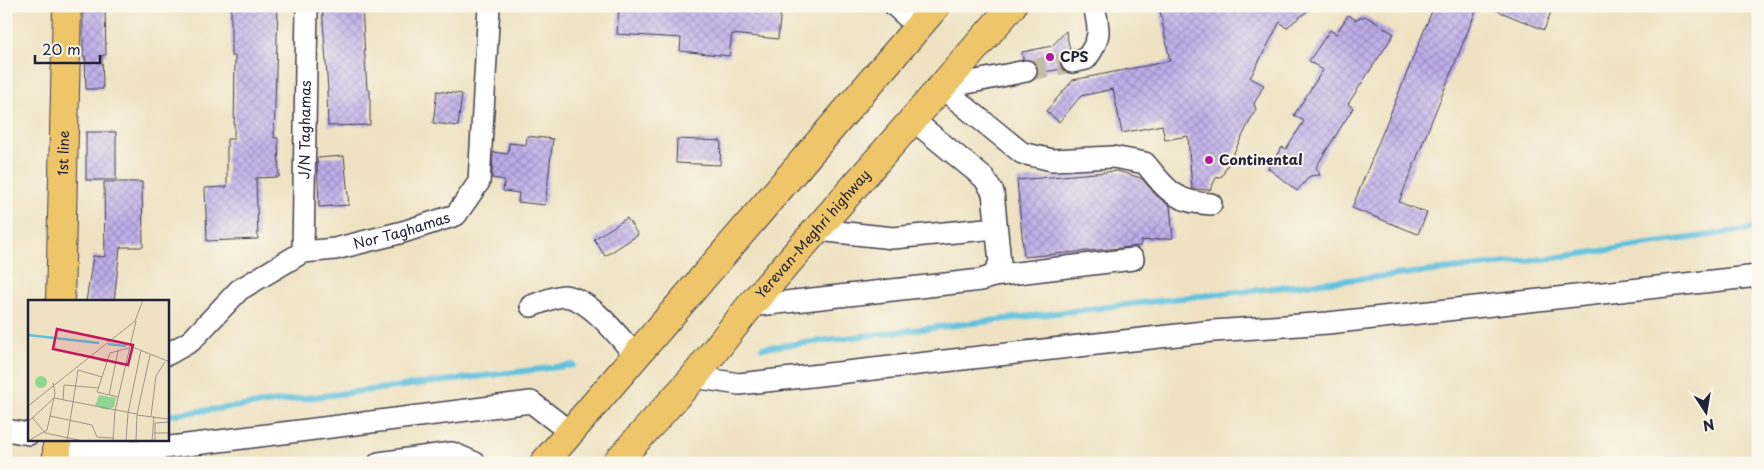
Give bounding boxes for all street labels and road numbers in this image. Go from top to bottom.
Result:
street label: J/N Taghamas [293,80,316,180]
street label: 1st line [52,130,74,176]
street label: Yerevan-Meghri highway [750,165,875,303]
street label: Nor Taghamas [351,207,452,254]

